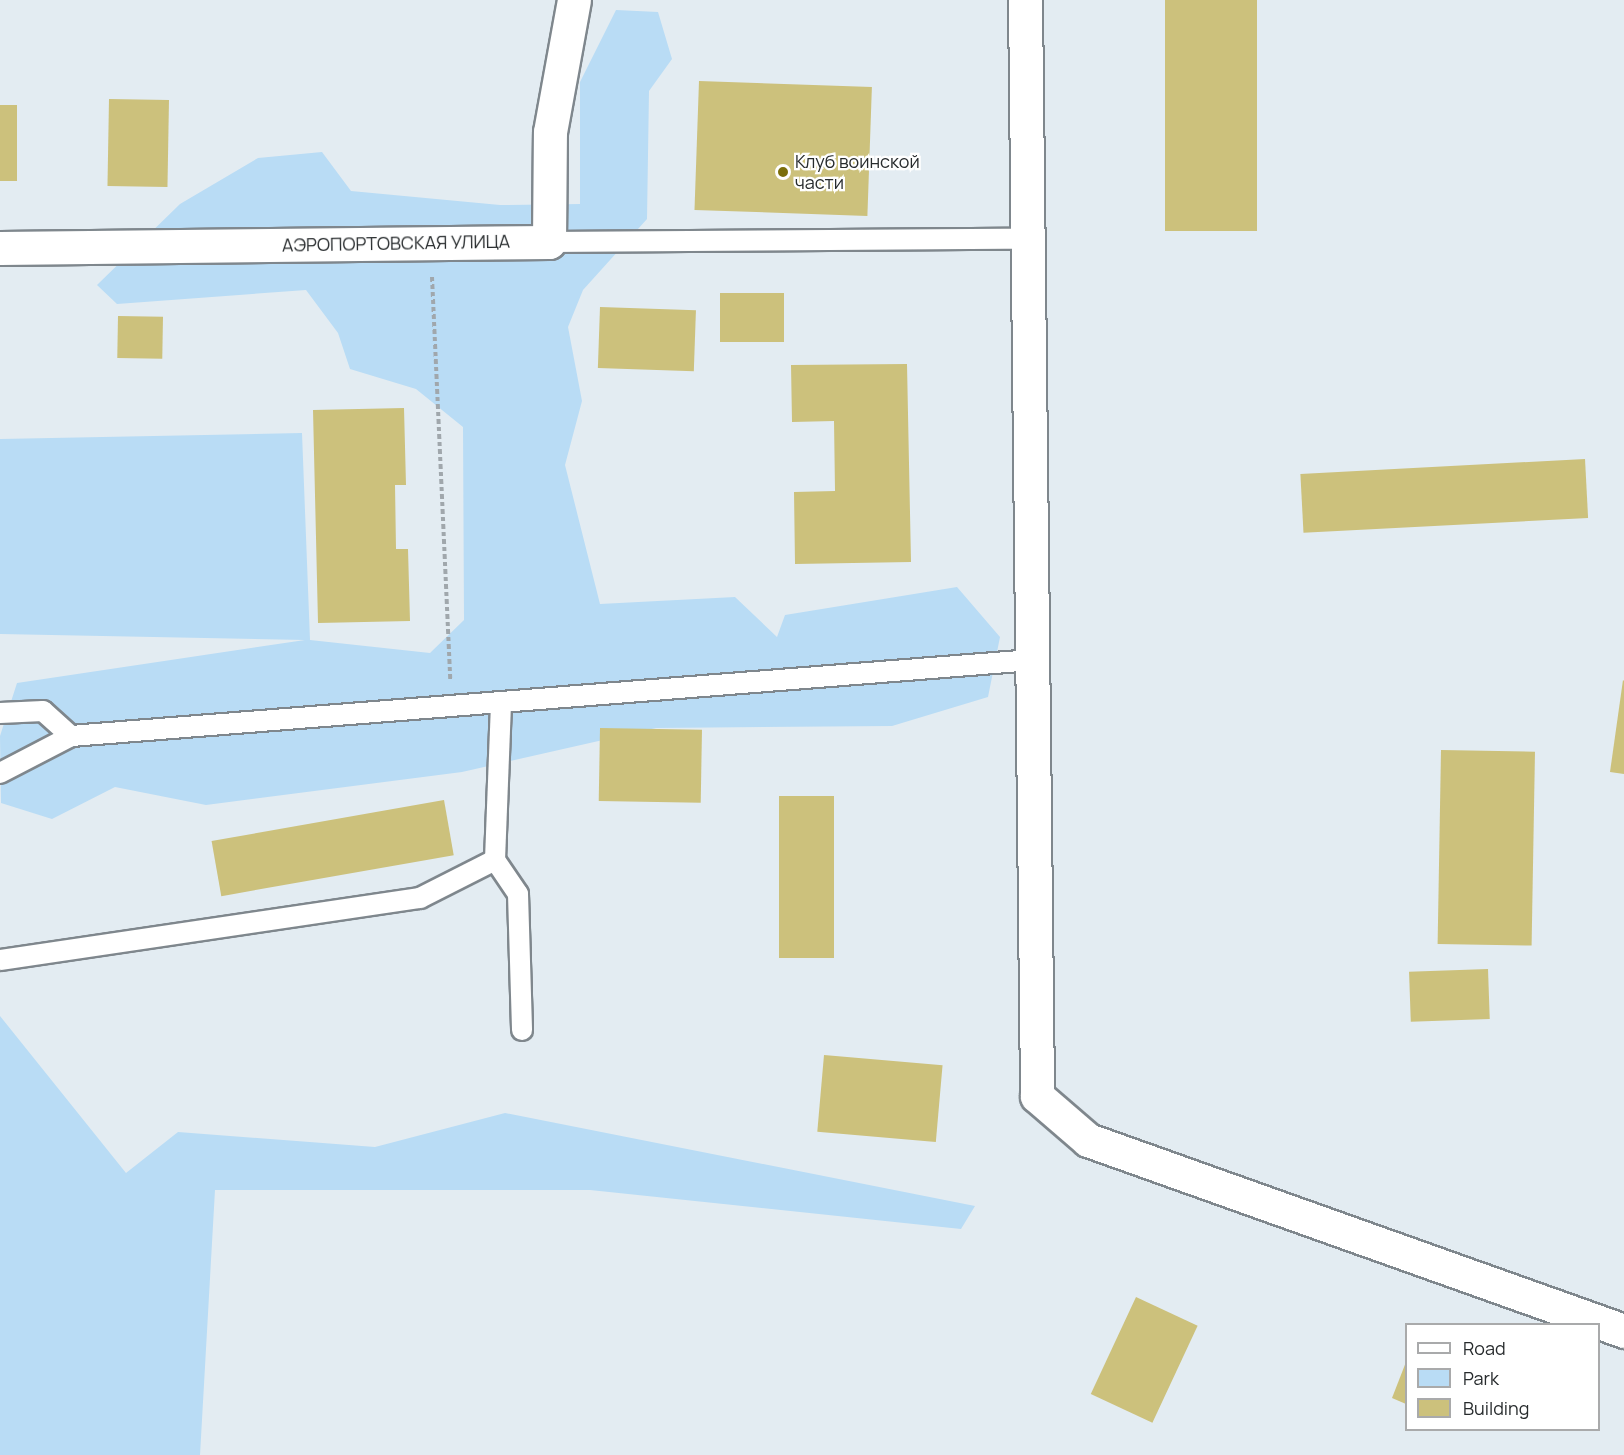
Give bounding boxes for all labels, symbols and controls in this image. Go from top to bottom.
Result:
place label: Клуб воинской части [795,151,920,194]
marker: Клуб воинской части [776,165,790,179]
street label: АЭРОПОРТОВСКАЯ УЛИЦА [282,230,510,256]
legend [1405,1323,1600,1431]
text: Road [1463,1336,1506,1360]
text: Park [1463,1366,1499,1390]
text: Building [1463,1396,1529,1420]

